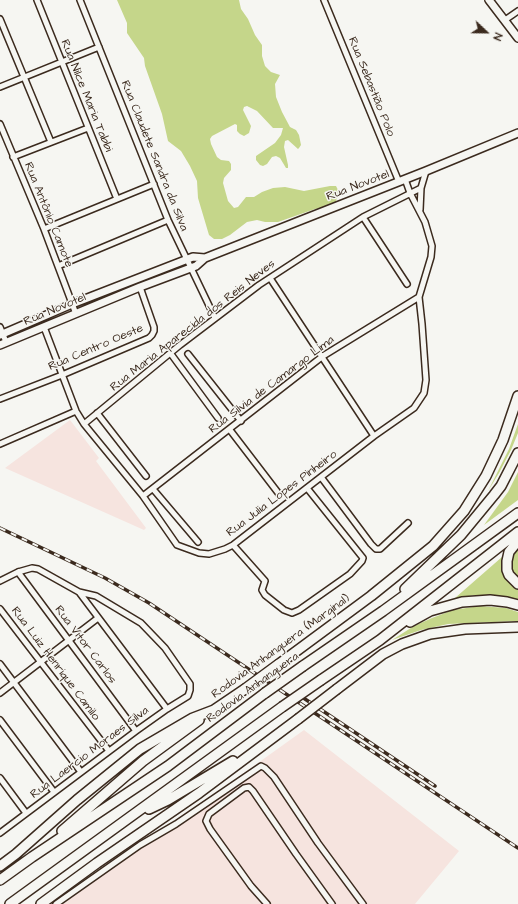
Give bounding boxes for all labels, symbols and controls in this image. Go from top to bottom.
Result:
north arrow [466,12,506,52]
text: N [489,31,506,43]
street label: Rua Sebastião Polo [344,35,398,139]
street label: Rua Nilce Maria Tabbi [57,38,115,154]
street label: Rua Claudete Sandra da Silva [117,79,191,233]
street label: Rua Antônio Camote [20,160,76,270]
street label: Rua Novotel [325,167,391,205]
street label: Rua Maria Aparecida dos Reis Neves [108,257,278,395]
street label: Rua Novotel [22,290,88,330]
street label: Rua Centro Oeste [46,322,146,374]
street label: Rua Silvia de Camargo Lima [206,333,338,437]
street label: Rua Julia Lopes Pinheiro [224,448,340,540]
street label: Rodovia Anhanguera (Marginal) [209,592,353,702]
street label: Rua Vitor Carlos [51,603,119,687]
street label: Rua Luiz Henrique Camilo [8,604,102,724]
street label: Rodovia Anhanguera [204,650,302,726]
street label: Rua Laercio Moraes Silva [28,704,152,802]

